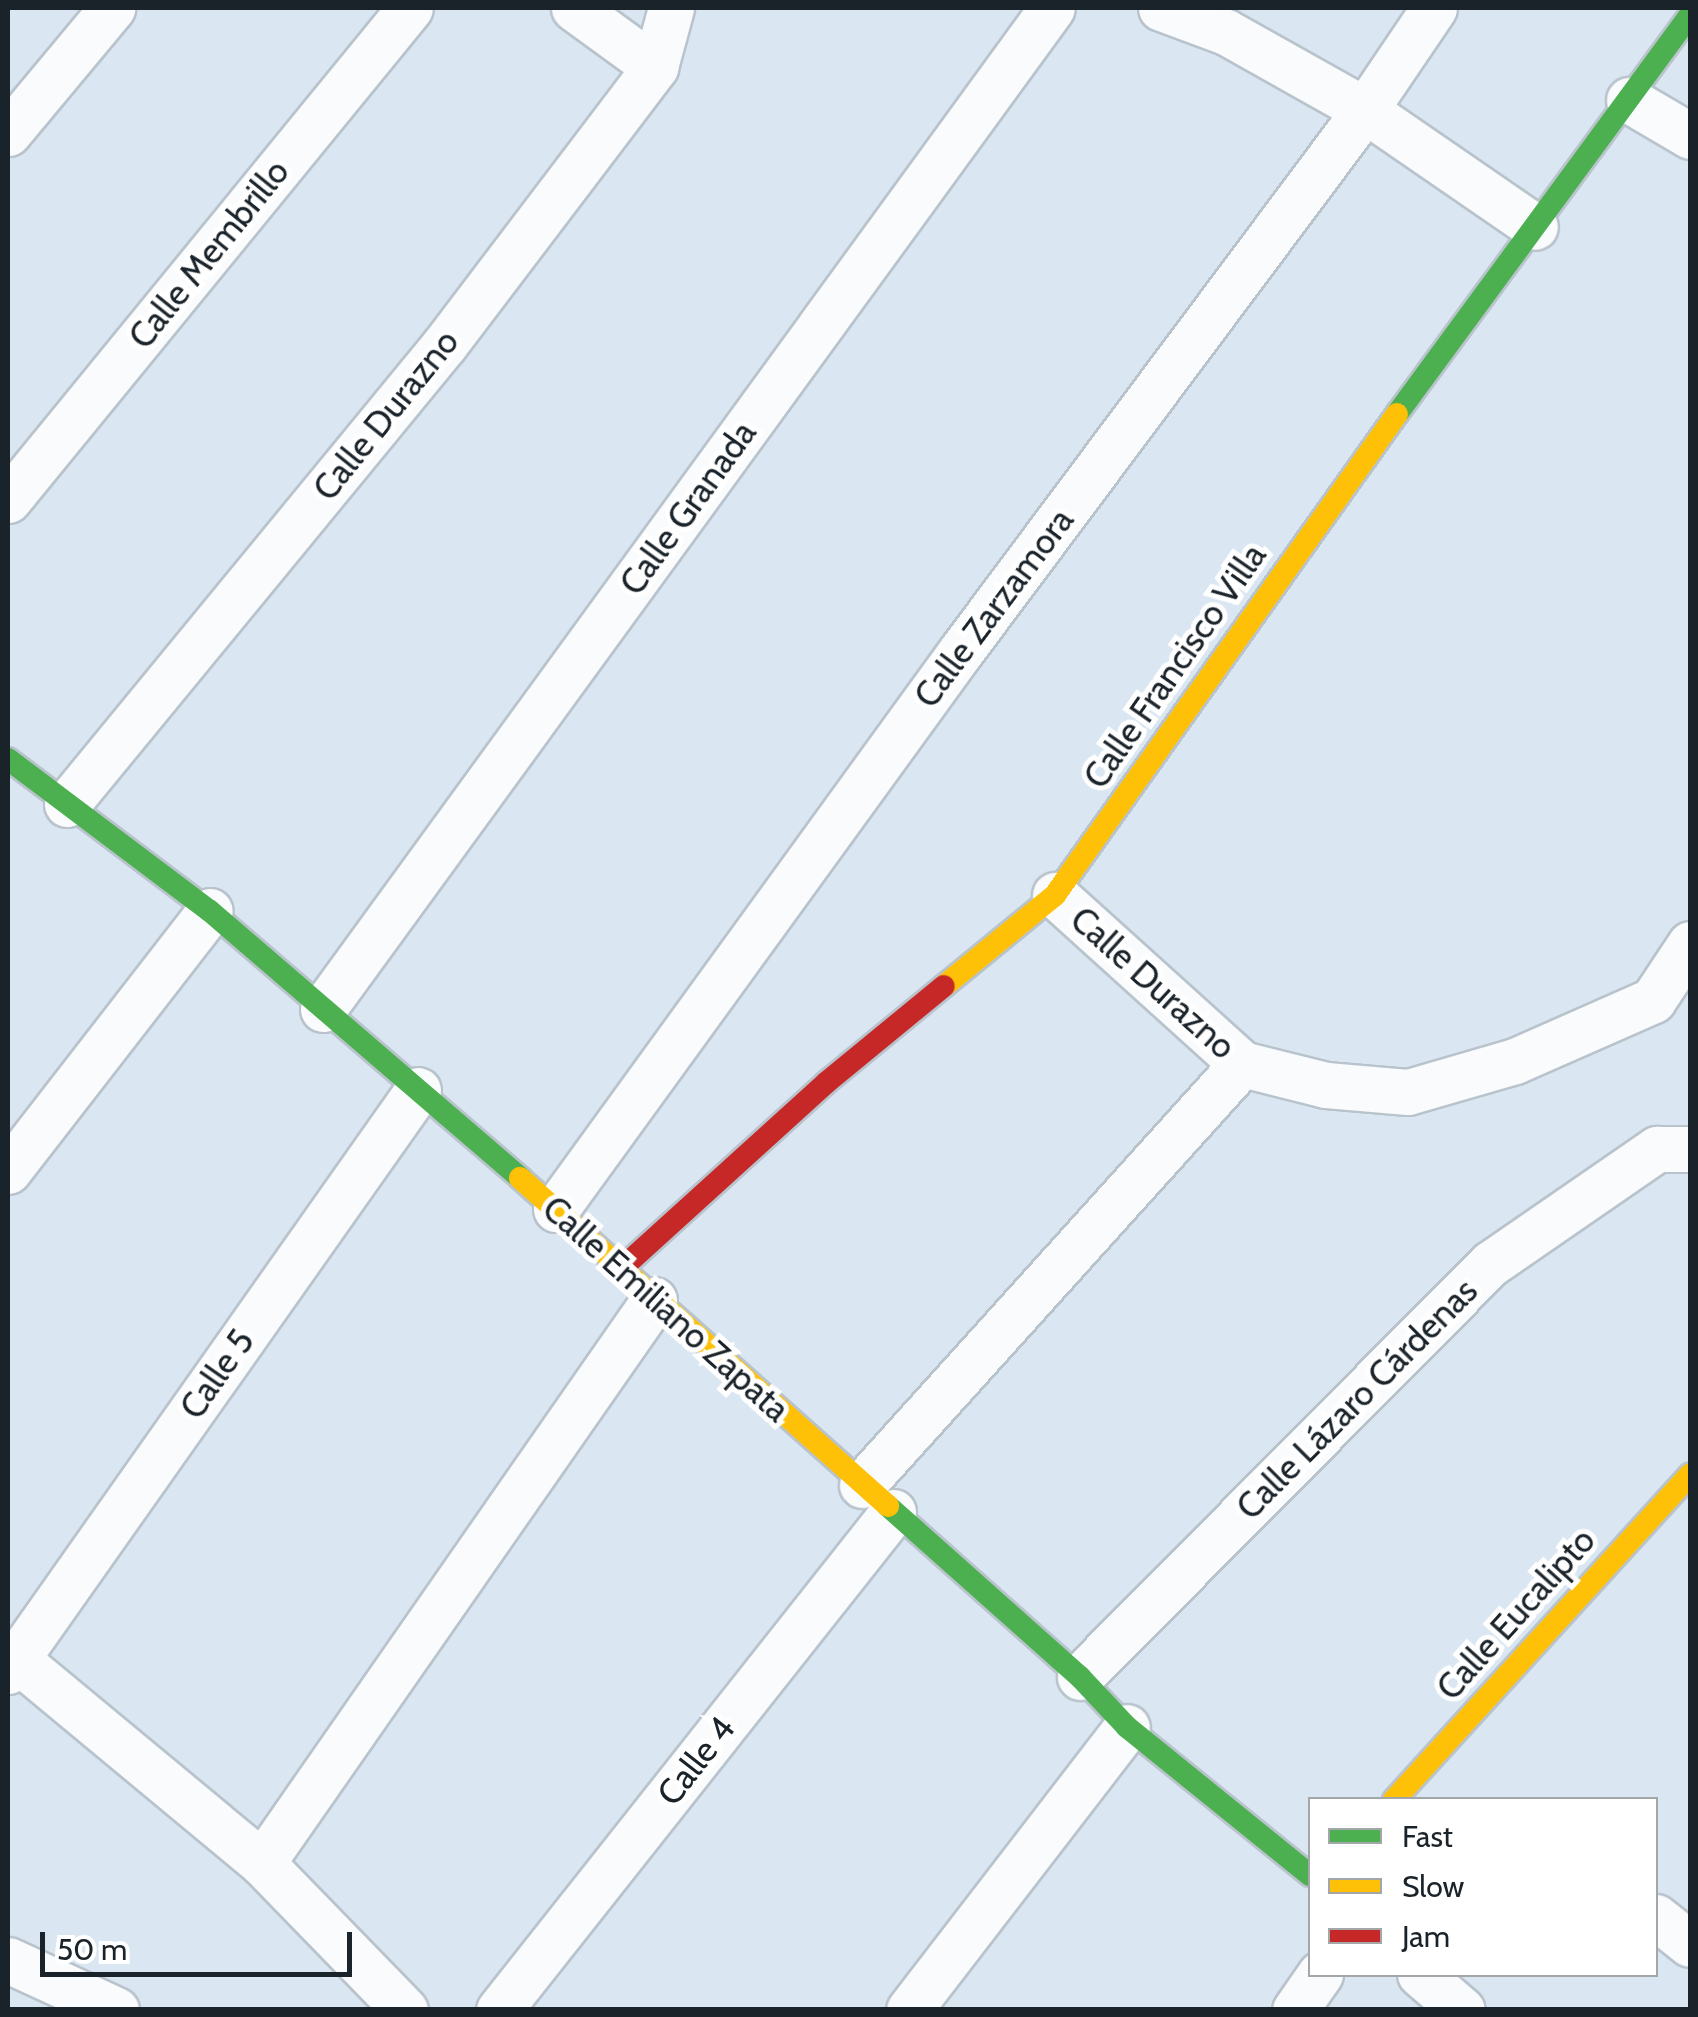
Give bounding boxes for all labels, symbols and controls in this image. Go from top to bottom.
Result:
street label: Calle Membrillo [120,151,298,357]
street label: Calle Durazno [305,321,467,509]
street label: Calle Granada [611,413,765,603]
street label: Calle Zarzamora [906,500,1082,716]
street label: Calle Francisco Villa [1075,536,1275,796]
street label: Calle Durazno [1062,898,1244,1068]
street label: Calle Emiliano Zapata [534,1187,798,1431]
street label: Calle Lázaro Cárdenas [1228,1270,1486,1528]
street label: Calle 5 [171,1321,263,1427]
street label: Calle Eucalipto [1428,1520,1604,1708]
street label: Calle 4 [648,1708,744,1814]
legend [1308,1797,1658,1977]
text: Fast [1402,1818,1453,1855]
text: Slow [1402,1868,1464,1905]
scale bar [45,1912,358,1974]
text: Jam [1402,1918,1450,1955]
text: 50 m [57,1931,127,1968]

